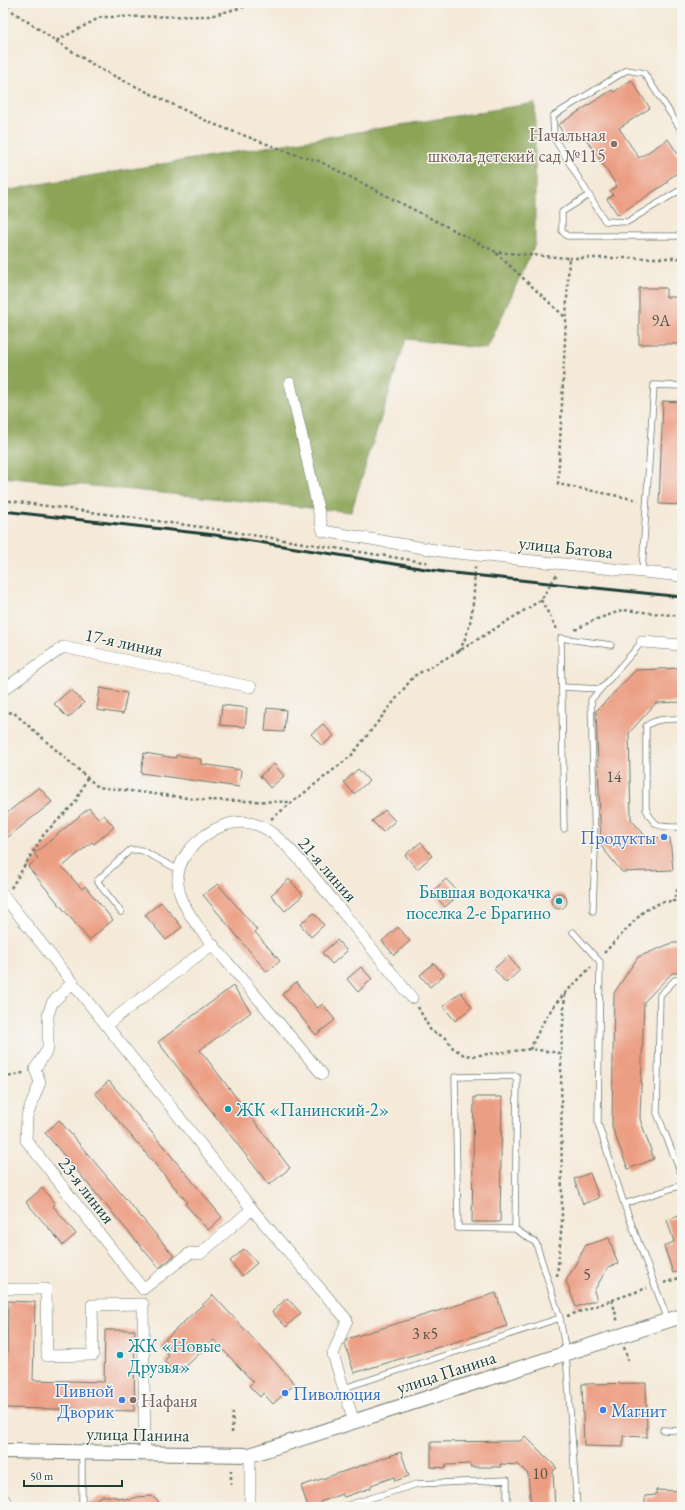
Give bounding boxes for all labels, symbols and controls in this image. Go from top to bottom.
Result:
place label: Начальная школа-детский сад №115 [428,123,606,167]
marker: Начальная школа-детский сад №115 [609,139,619,149]
house number: 9А [652,310,671,331]
street label: улица Батова [518,531,615,563]
street label: 17-я линия [83,623,165,661]
house number: 14 [606,766,622,787]
place label: Продукты [580,826,656,849]
street label: 21-я линия [293,832,363,906]
marker: Продукты [659,832,669,842]
place label: Бывшая водокачка поселка 2-е Брагино [406,880,552,924]
marker: Бывшая водокачка поселка 2-е Брагино [554,896,564,906]
place label: ЖК «Панинский-2» [235,1098,389,1121]
marker: ЖК «Панинский-2» [223,1104,233,1114]
street label: 23-я линия [54,1152,120,1228]
house number: 5 [583,1264,591,1285]
house number: 3 к5 [412,1323,438,1344]
place label: ЖК «Новые Друзья» [127,1334,221,1378]
street label: улица Панина [393,1345,499,1399]
marker: ЖК «Новые Друзья» [115,1350,125,1360]
place label: Пивной Дворик [54,1379,114,1423]
place label: Пиволюция [293,1382,381,1405]
marker: Пиволюция [280,1388,290,1398]
place label: Нафаня [141,1389,198,1412]
marker: Пивной Дворик [117,1395,127,1405]
marker: Нафаня [128,1395,138,1405]
place label: Магнит [611,1399,667,1422]
marker: Магнит [598,1405,608,1415]
street label: улица Панина [86,1422,191,1446]
scale bar [24,1462,122,1488]
house number: 10 [532,1463,548,1484]
text: 50 m [30,1468,54,1484]

